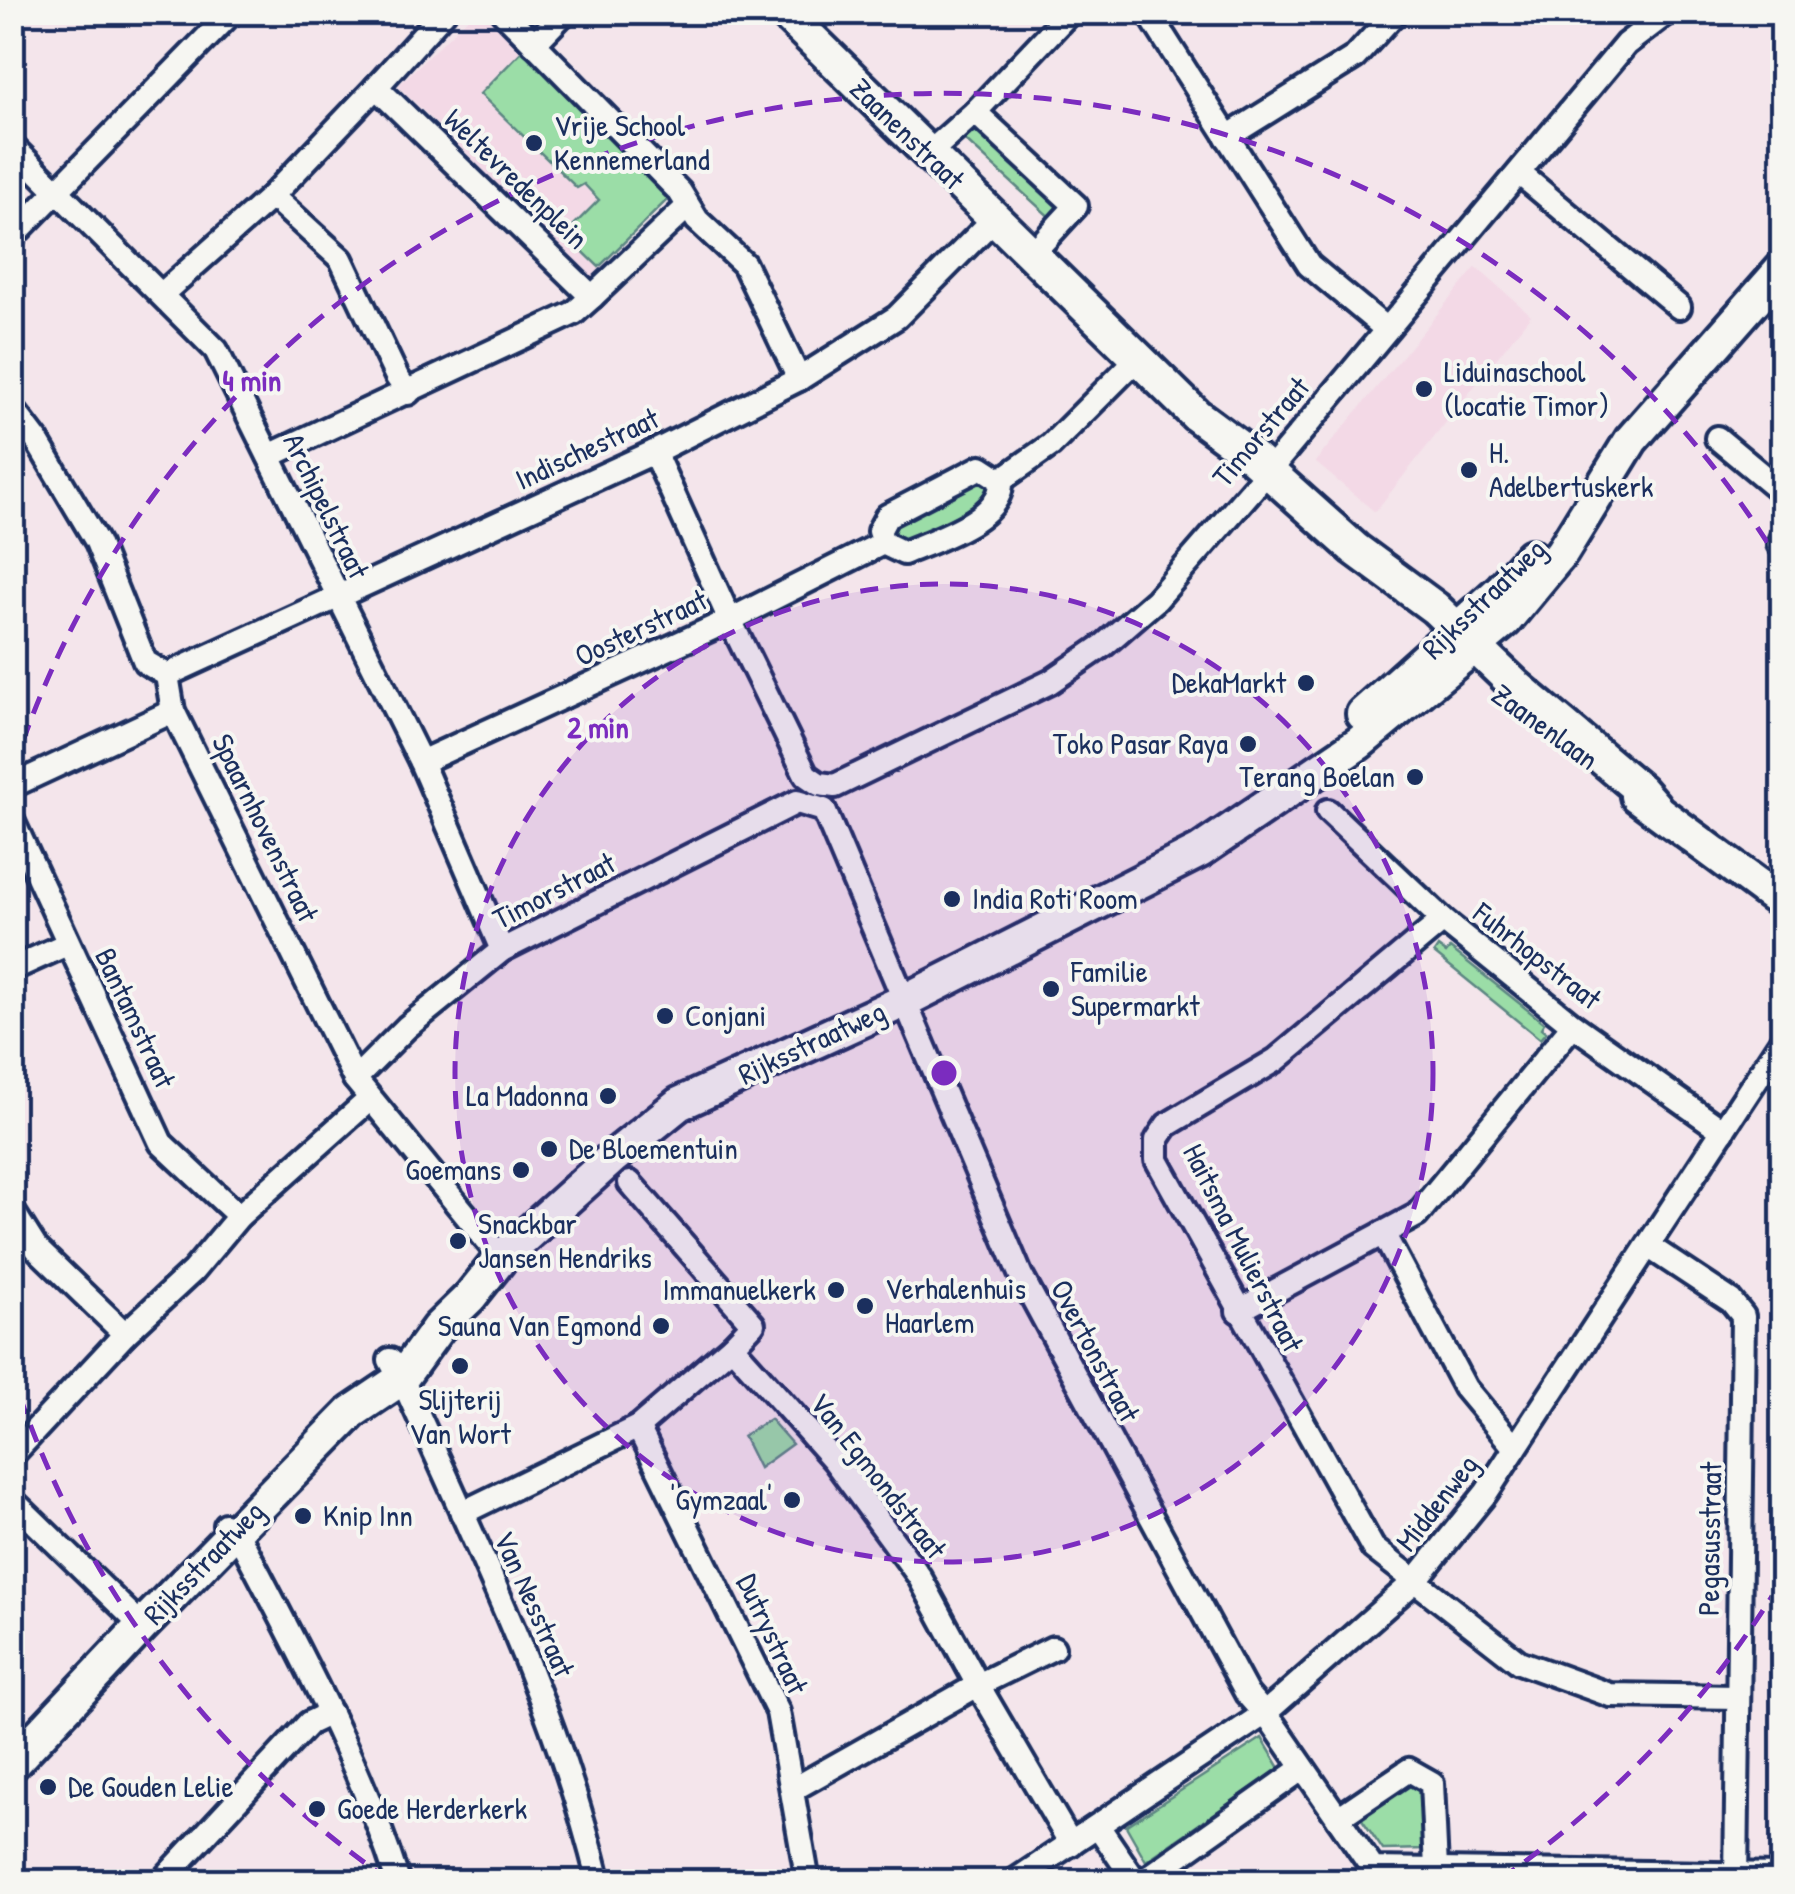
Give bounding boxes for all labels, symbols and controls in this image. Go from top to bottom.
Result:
street label: Zaanenstraat [842,69,974,199]
street label: Weltevredenplein [436,99,598,257]
place label: Vrije School Kennemerland [554,105,710,179]
marker: Vrije School Kennemerland [523,132,545,154]
place label: Liduinaschool (locatie Timor) [1444,351,1609,425]
text: 4 min [223,360,281,400]
street label: Timorstraat [1202,367,1318,495]
marker: Liduinaschool (locatie Timor) [1413,378,1435,400]
street label: Indischestraat [508,397,665,499]
street label: Archipelstraat [274,426,380,586]
place label: H. Adelbertuskerk [1489,432,1653,506]
marker: H. Adelbertuskerk [1458,459,1480,481]
street label: Rijksstraatweg [1413,529,1554,667]
street label: Oosterstraat [568,579,714,675]
place label: DekaMarkt [1172,662,1287,702]
marker: DekaMarkt [1295,672,1317,694]
street label: Zaanenlaan [1484,674,1607,778]
text: 2 min [567,707,629,747]
place label: Toko Pasar Raya [1053,723,1228,763]
street label: Spaarnhovenstraat [203,727,329,929]
marker: Toko Pasar Raya [1237,733,1259,755]
place label: Terang Boelan [1239,756,1395,796]
marker: Terang Boelan [1404,766,1426,788]
street label: Timorstraat [486,842,622,938]
place label: India Roti Room [972,878,1138,918]
marker: India Roti Room [941,888,963,910]
street label: Fuhrhopstraat [1465,892,1610,1018]
street label: Bantamstraat [86,941,186,1095]
place label: Familie Supermarkt [1070,951,1200,1025]
marker: Familie Supermarkt [1040,978,1062,1000]
street label: Rijksstraatweg [732,991,892,1094]
place label: Conjani [685,995,766,1035]
marker: Conjani [654,1005,676,1027]
centre of rings [926,1055,962,1091]
place label: La Madonna [466,1075,588,1115]
marker: La Madonna [597,1085,619,1107]
place label: De Bloementuin [569,1128,738,1168]
street label: Haitsma Mulierstraat [1174,1137,1314,1359]
marker: De Bloementuin [538,1138,560,1160]
place label: Goemans [405,1149,501,1189]
marker: Goemans [510,1159,532,1181]
place label: Snackbar Jansen Hendriks [478,1203,652,1277]
marker: Snackbar Jansen Hendriks [447,1230,469,1252]
place label: Verhalenhuis Haarlem [885,1268,1026,1342]
place label: Immanuelkerk [663,1269,816,1309]
street label: Overtonstraat [1042,1273,1150,1429]
marker: Immanuelkerk [825,1279,847,1301]
marker: Verhalenhuis Haarlem [854,1295,876,1317]
place label: Sauna Van Egmond [438,1305,641,1345]
marker: Sauna Van Egmond [650,1315,672,1337]
marker: Slijterij Van Wort [449,1355,471,1377]
place label: Slijterij Van Wort [409,1379,511,1453]
street label: Van Egmondstraat [801,1384,957,1567]
street label: Middenweg [1386,1446,1487,1559]
street label: Pegasusstraat [1688,1461,1730,1616]
place label: 'Gymzaal' [670,1479,772,1519]
marker: 'Gymzaal' [781,1489,803,1511]
street label: Rijksstraatweg [134,1492,272,1633]
place label: Knip Inn [323,1495,413,1535]
marker: Knip Inn [292,1505,314,1527]
street label: Van Nesstraat [485,1524,585,1684]
street label: Dutrystraat [728,1567,818,1701]
place label: De Gouden Lelie [68,1766,233,1806]
marker: De Gouden Lelie [37,1776,59,1798]
place label: Goede Herderkerk [337,1788,527,1828]
marker: Goede Herderkerk [306,1798,328,1820]

